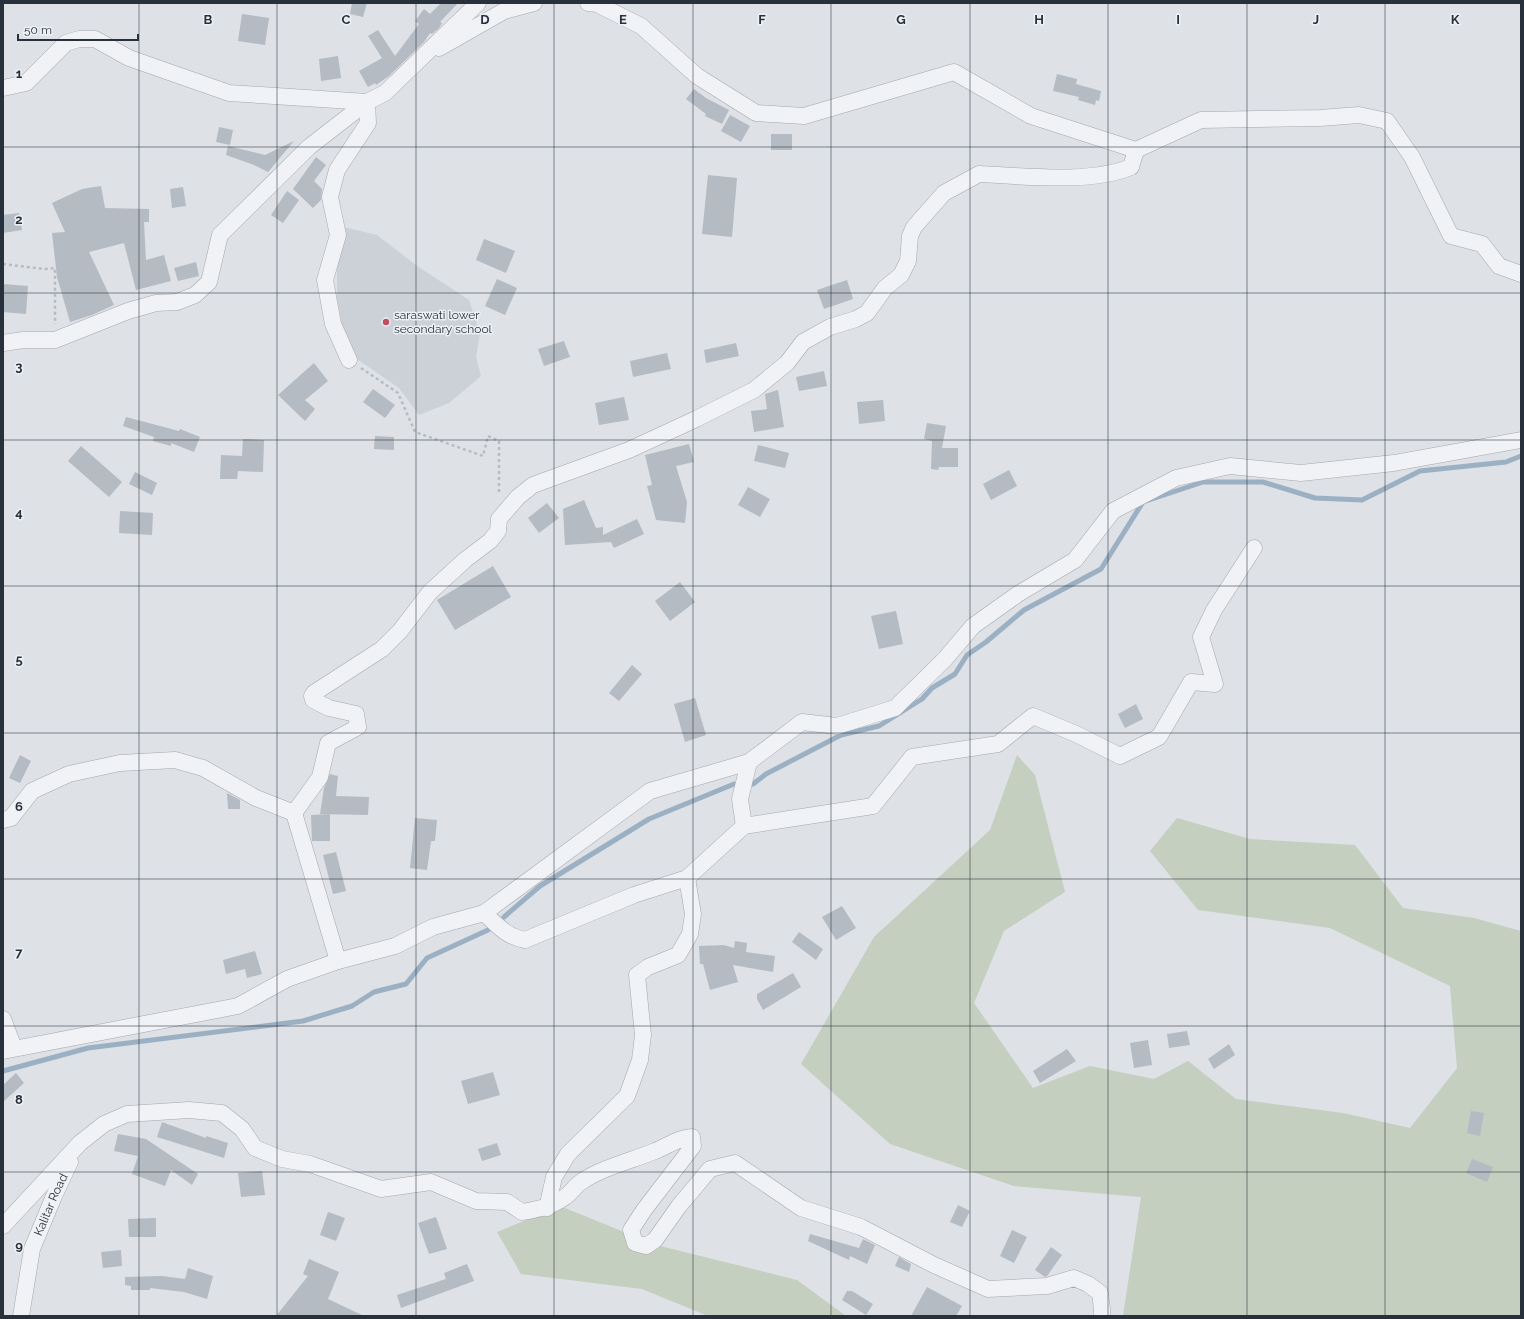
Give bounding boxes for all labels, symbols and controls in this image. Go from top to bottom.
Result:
text: B [204,12,213,27]
text: C [342,12,351,27]
text: D [480,12,490,27]
text: E [619,12,627,27]
text: F [758,12,766,27]
text: G [896,12,906,27]
text: H [1034,12,1044,27]
text: I [1176,12,1180,27]
text: J [1313,12,1319,27]
text: K [1451,12,1460,27]
scale bar [18,16,138,42]
text: 50 m [24,23,52,37]
text: 1 [16,66,23,81]
text: 2 [15,212,23,227]
place label: saraswati lower secondary school [394,308,493,336]
marker: saraswati lower secondary school [381,317,391,327]
text: 3 [15,359,23,374]
text: 4 [15,505,23,520]
text: 5 [15,652,23,667]
text: 6 [15,799,23,814]
text: 7 [15,945,23,960]
text: 8 [15,1092,23,1107]
street label: Kalitar Road [31,1171,71,1238]
text: 9 [15,1238,23,1253]

